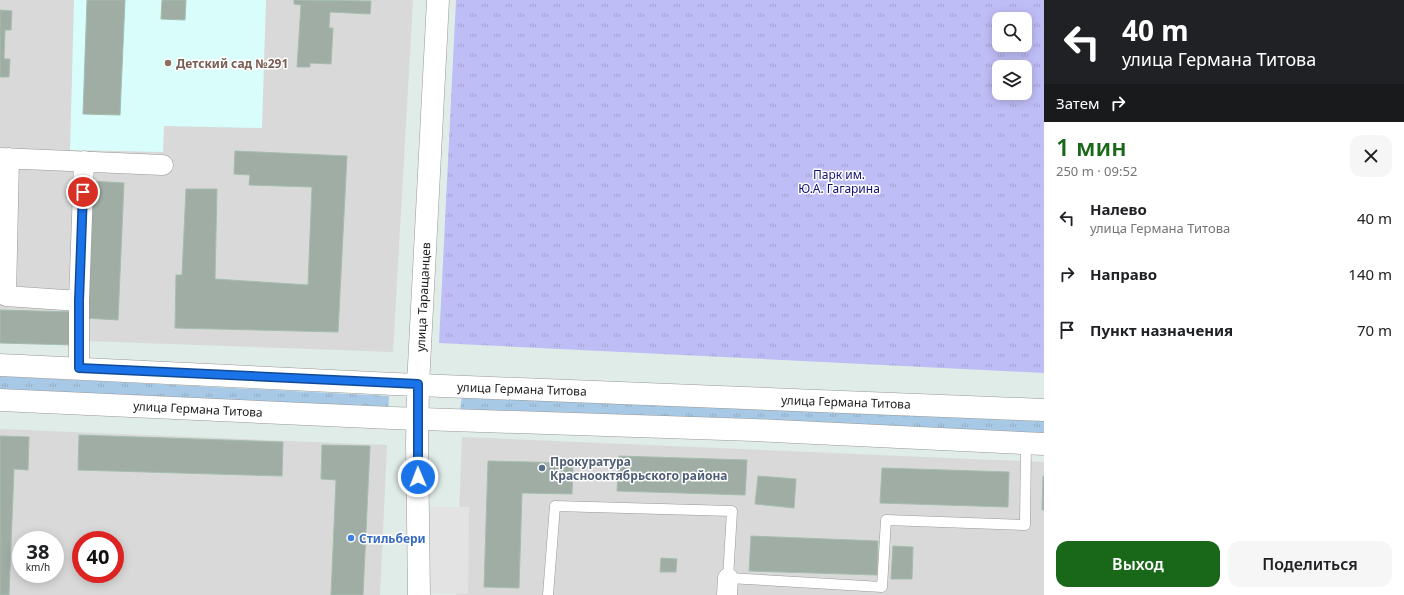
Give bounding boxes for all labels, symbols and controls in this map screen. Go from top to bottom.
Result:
text: 40 m [1122,11,1189,49]
map controls [992,12,1032,100]
button: search [992,12,1032,52]
icon: left [1056,16,1108,68]
text: улица Германа Титова [1122,47,1316,71]
place label: Детский сад №291 [176,55,288,72]
marker: Детский сад №291 [163,58,173,68]
button: layers [992,60,1032,100]
icon: right [1107,92,1129,114]
text: Затем [1056,93,1099,113]
text: 1 мин [1056,130,1127,163]
button: close [1350,135,1392,177]
text: 250 m · 09:52 [1056,162,1137,180]
park label: Парк им. Ю.А. Гагарина [798,166,880,197]
pin [66,175,100,209]
icon: arrive [72,181,94,203]
text: Налево [1090,199,1147,219]
icon: left [1056,207,1078,229]
text: 40 m [1357,208,1392,228]
text: улица Германа Титова [1090,219,1230,237]
street label: улица Таращанцев [412,242,434,352]
icon: right [1056,263,1078,285]
text: Направо [1090,264,1157,284]
text: 140 m [1348,264,1392,284]
icon: arrive [1056,319,1078,341]
text: Пункт назначения [1090,320,1233,340]
text: 70 m [1357,320,1392,340]
street label: улица Германа Титова [457,378,587,400]
street label: улица Германа Титова [781,391,911,413]
street label: улица Германа Титова [133,397,263,421]
place label: Прокуратура Краснооктябрьского района [550,453,727,484]
position arrow [397,456,439,498]
marker: Прокуратура Краснооктябрьского района [537,463,547,473]
place label: Стильбери [359,530,426,547]
speed limit sign: 40 [72,531,124,583]
marker: Стильбери [346,533,356,543]
text: 38 [27,538,49,565]
button: Выход [1056,541,1220,587]
button: Поделиться [1228,541,1392,587]
text: km/h [26,560,50,574]

